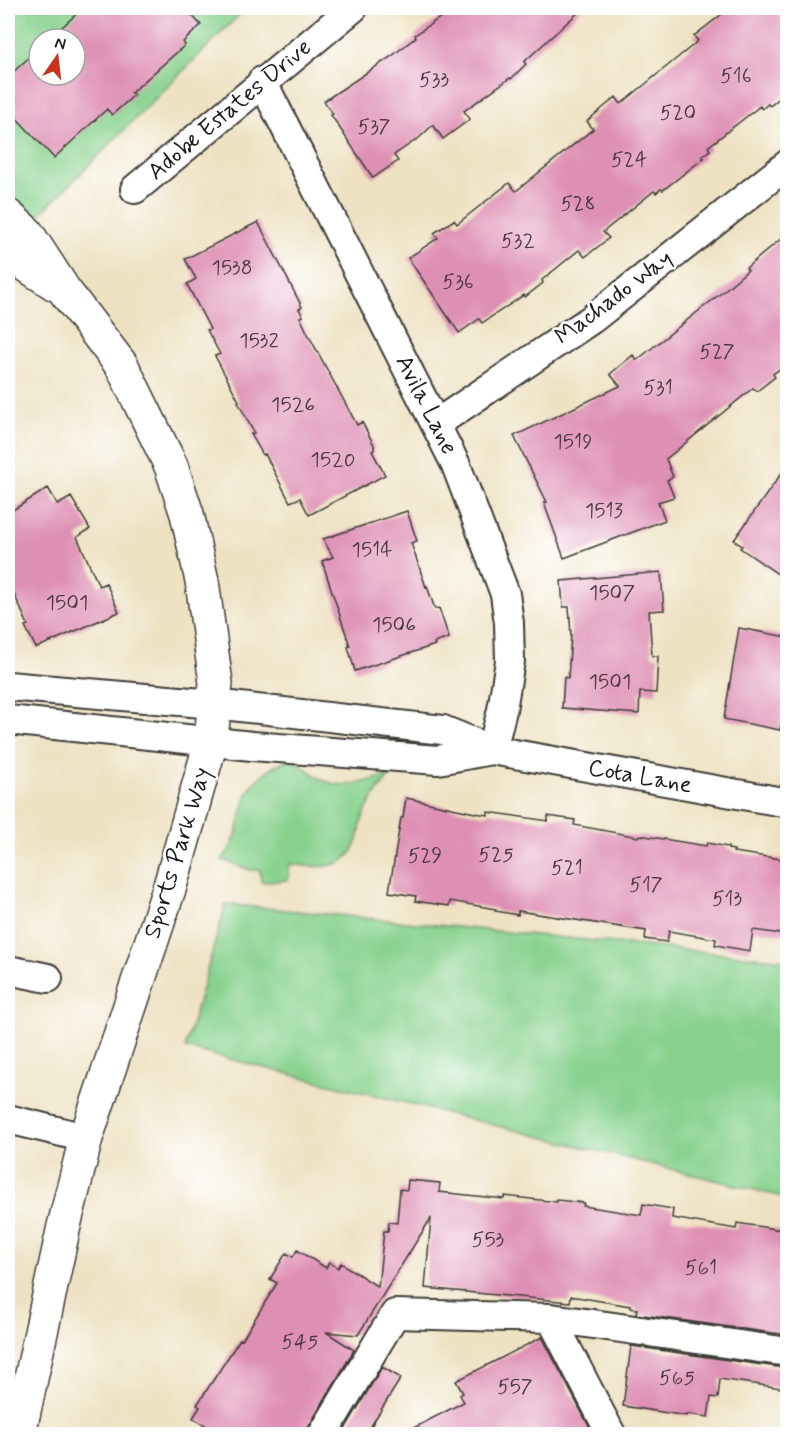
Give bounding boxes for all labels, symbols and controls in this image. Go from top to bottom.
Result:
north arrow [27,27,87,87]
text: N [53,32,68,55]
street label: Adobe Estates Drive [142,32,318,188]
house number: 516 [720,62,752,90]
house number: 533 [419,66,449,94]
house number: 520 [660,99,696,127]
house number: 537 [357,113,391,141]
house number: 524 [611,146,647,174]
house number: 528 [560,190,596,218]
house number: 532 [501,227,535,255]
street label: Machado Way [549,243,679,353]
house number: 1538 [212,254,253,282]
house number: 536 [442,268,474,296]
house number: 1532 [239,327,279,355]
house number: 527 [699,338,735,366]
street label: Avila Lane [388,350,464,460]
house number: 531 [643,374,673,402]
house number: 1526 [271,391,315,419]
house number: 1519 [553,428,593,456]
house number: 1520 [311,446,355,474]
house number: 1513 [585,497,624,525]
house number: 1514 [352,536,392,564]
house number: 1507 [589,579,635,607]
house number: 1501 [46,589,88,617]
house number: 1506 [372,611,416,639]
house number: 1501 [589,668,631,696]
street label: Cota Lane [586,753,694,801]
street label: Sports Park Way [137,764,219,942]
house number: 525 [478,841,514,869]
house number: 529 [408,842,442,870]
house number: 521 [551,854,583,882]
house number: 517 [629,871,663,899]
house number: 513 [712,885,743,913]
house number: 553 [472,1226,505,1254]
house number: 561 [685,1254,717,1282]
house number: 545 [281,1328,319,1356]
house number: 565 [659,1364,695,1392]
house number: 557 [497,1373,533,1401]

